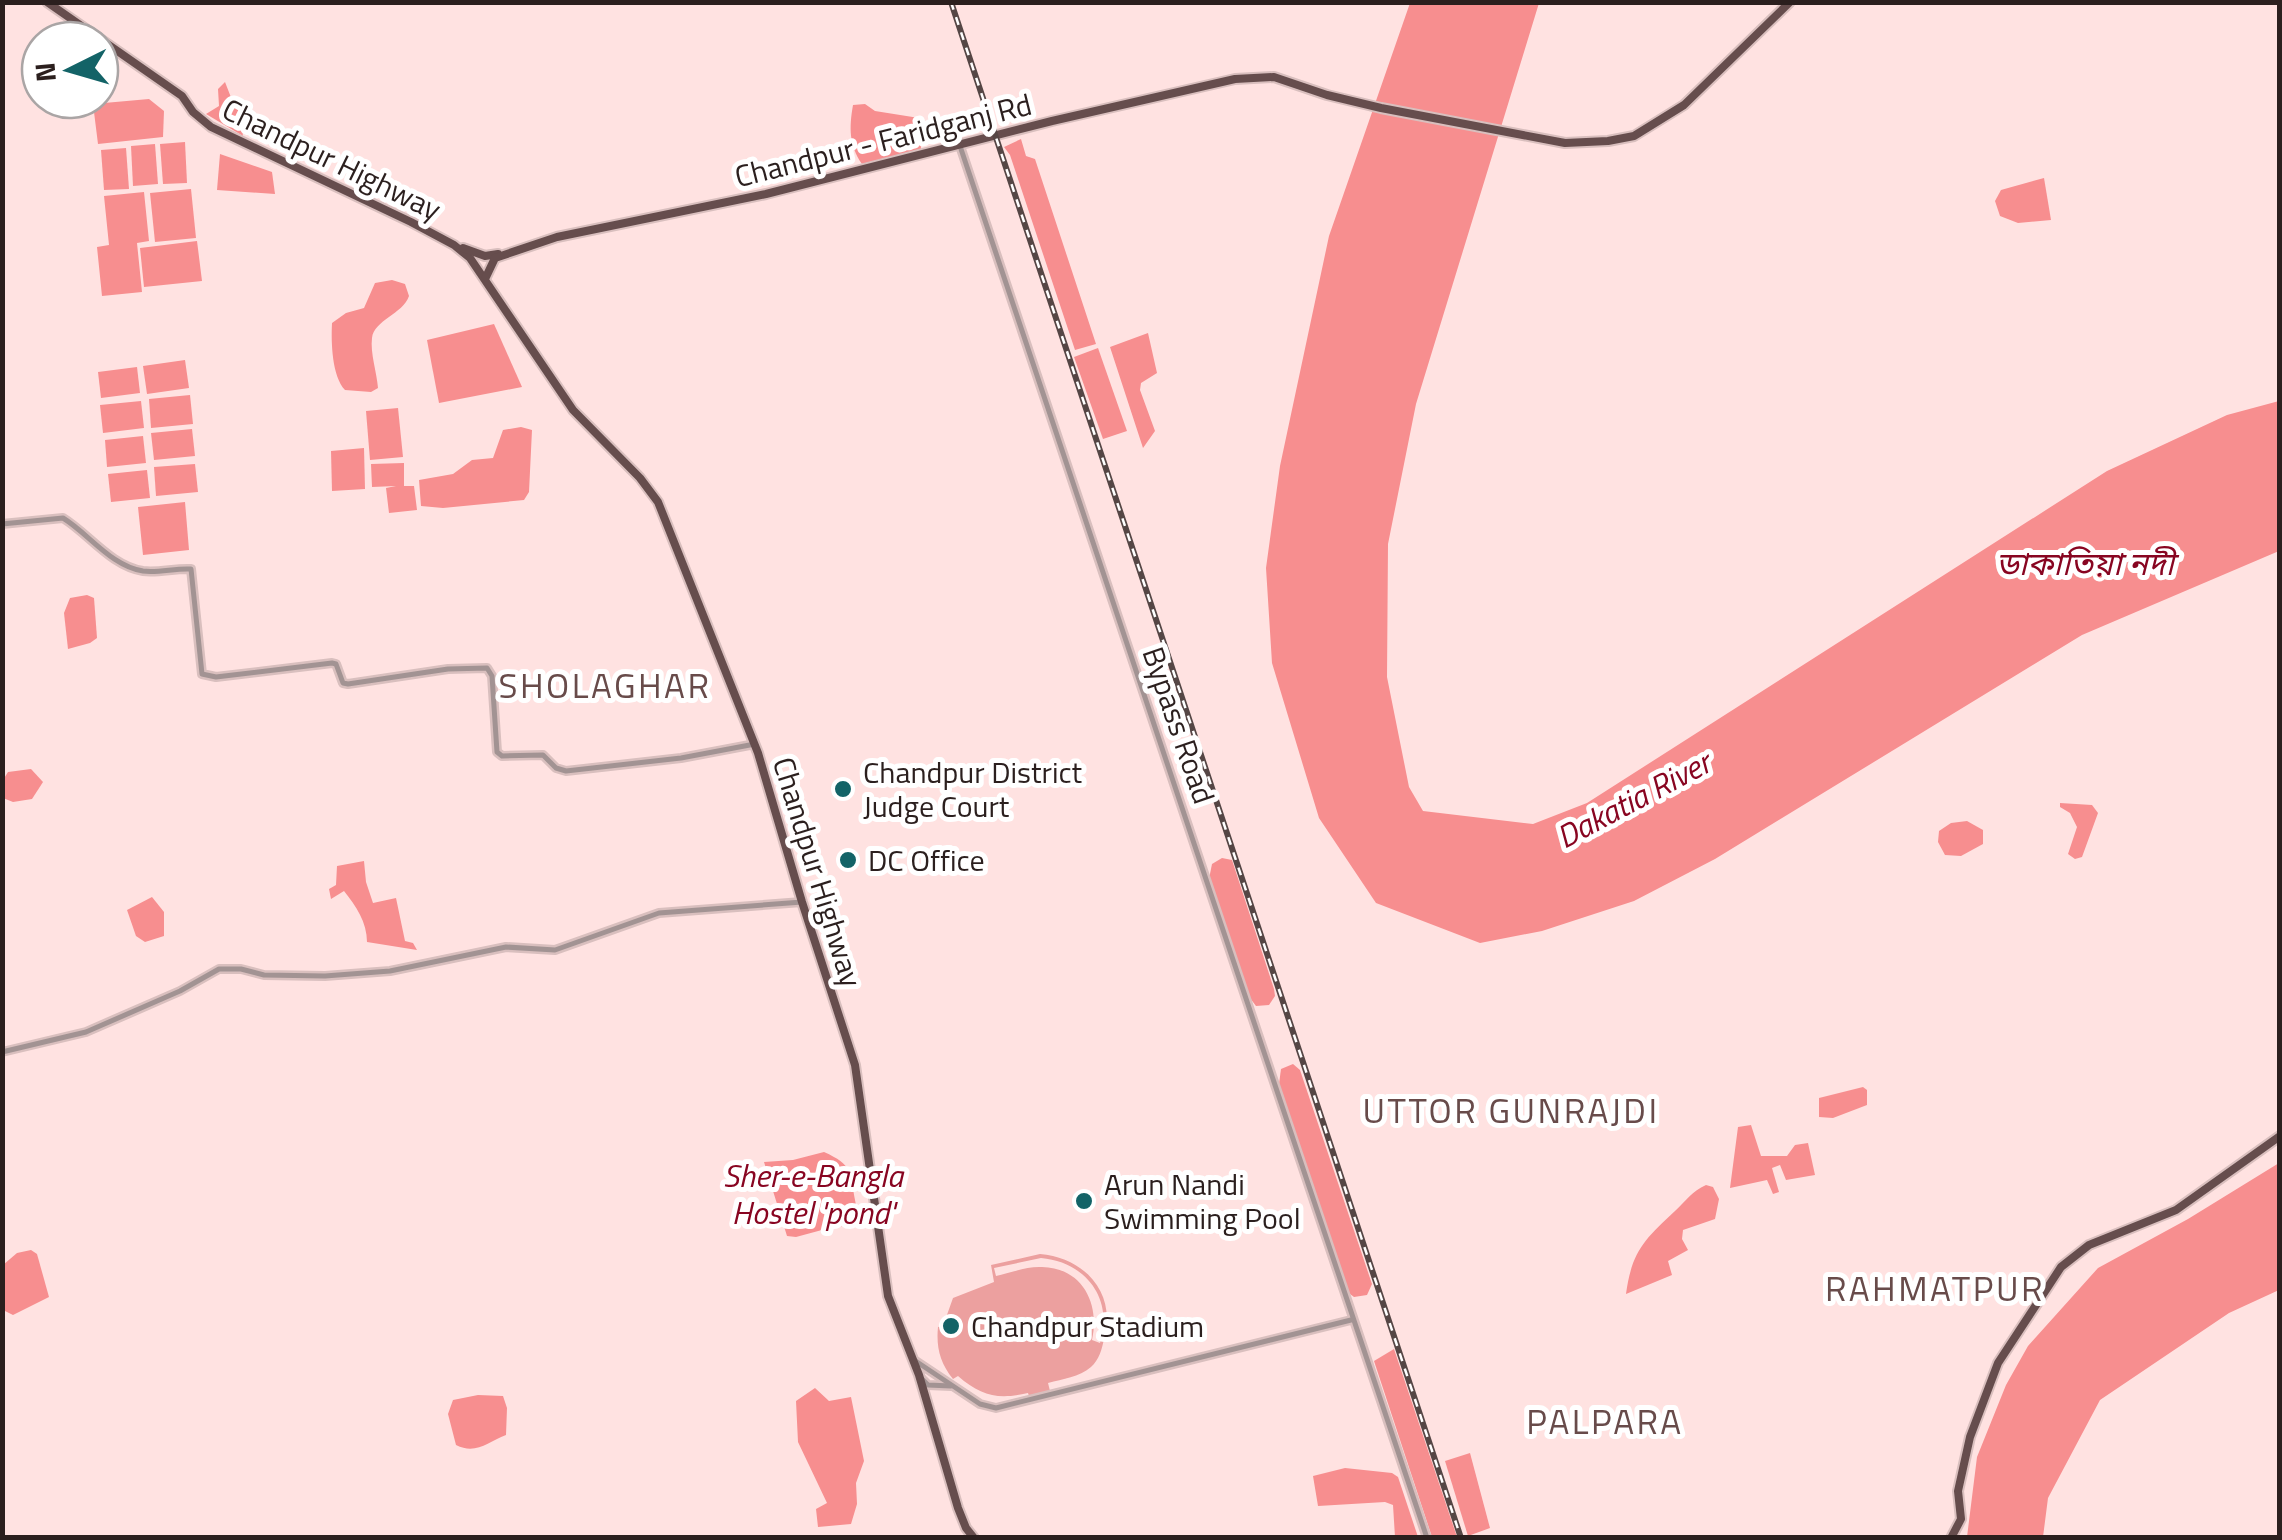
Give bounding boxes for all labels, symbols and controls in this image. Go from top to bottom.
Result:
north arrow [20,20,120,120]
text: N [22,61,67,84]
street label: Chandpur - Faridganj Rd [730,81,1036,199]
street label: Chandpur Highway [215,86,449,232]
water label: ডাকাতিয়া নদী [1996,539,2179,587]
street label: Bypass Road [1131,640,1227,810]
district label: SHOLAGHAR [498,658,712,712]
water label: Dakatia River [1547,736,1722,860]
place label: Chandpur District Judge Court [863,749,1083,829]
street label: Chandpur Highway [761,751,875,993]
marker: Chandpur District Judge Court [832,778,854,800]
place label: DC Office [868,837,985,883]
marker: DC Office [837,849,859,871]
district label: UTTOR GUNRAJDI [1362,1083,1660,1137]
water label: Sher-e-Bangla Hostel 'pond' [723,1151,905,1236]
place label: Arun Nandi Swimming Pool [1104,1161,1301,1241]
marker: Arun Nandi Swimming Pool [1073,1190,1095,1212]
district label: RAHMATPUR [1825,1261,2045,1315]
place label: Chandpur Stadium [971,1303,1204,1349]
marker: Chandpur Stadium [940,1315,962,1337]
district label: PALPARA [1526,1394,1684,1448]

